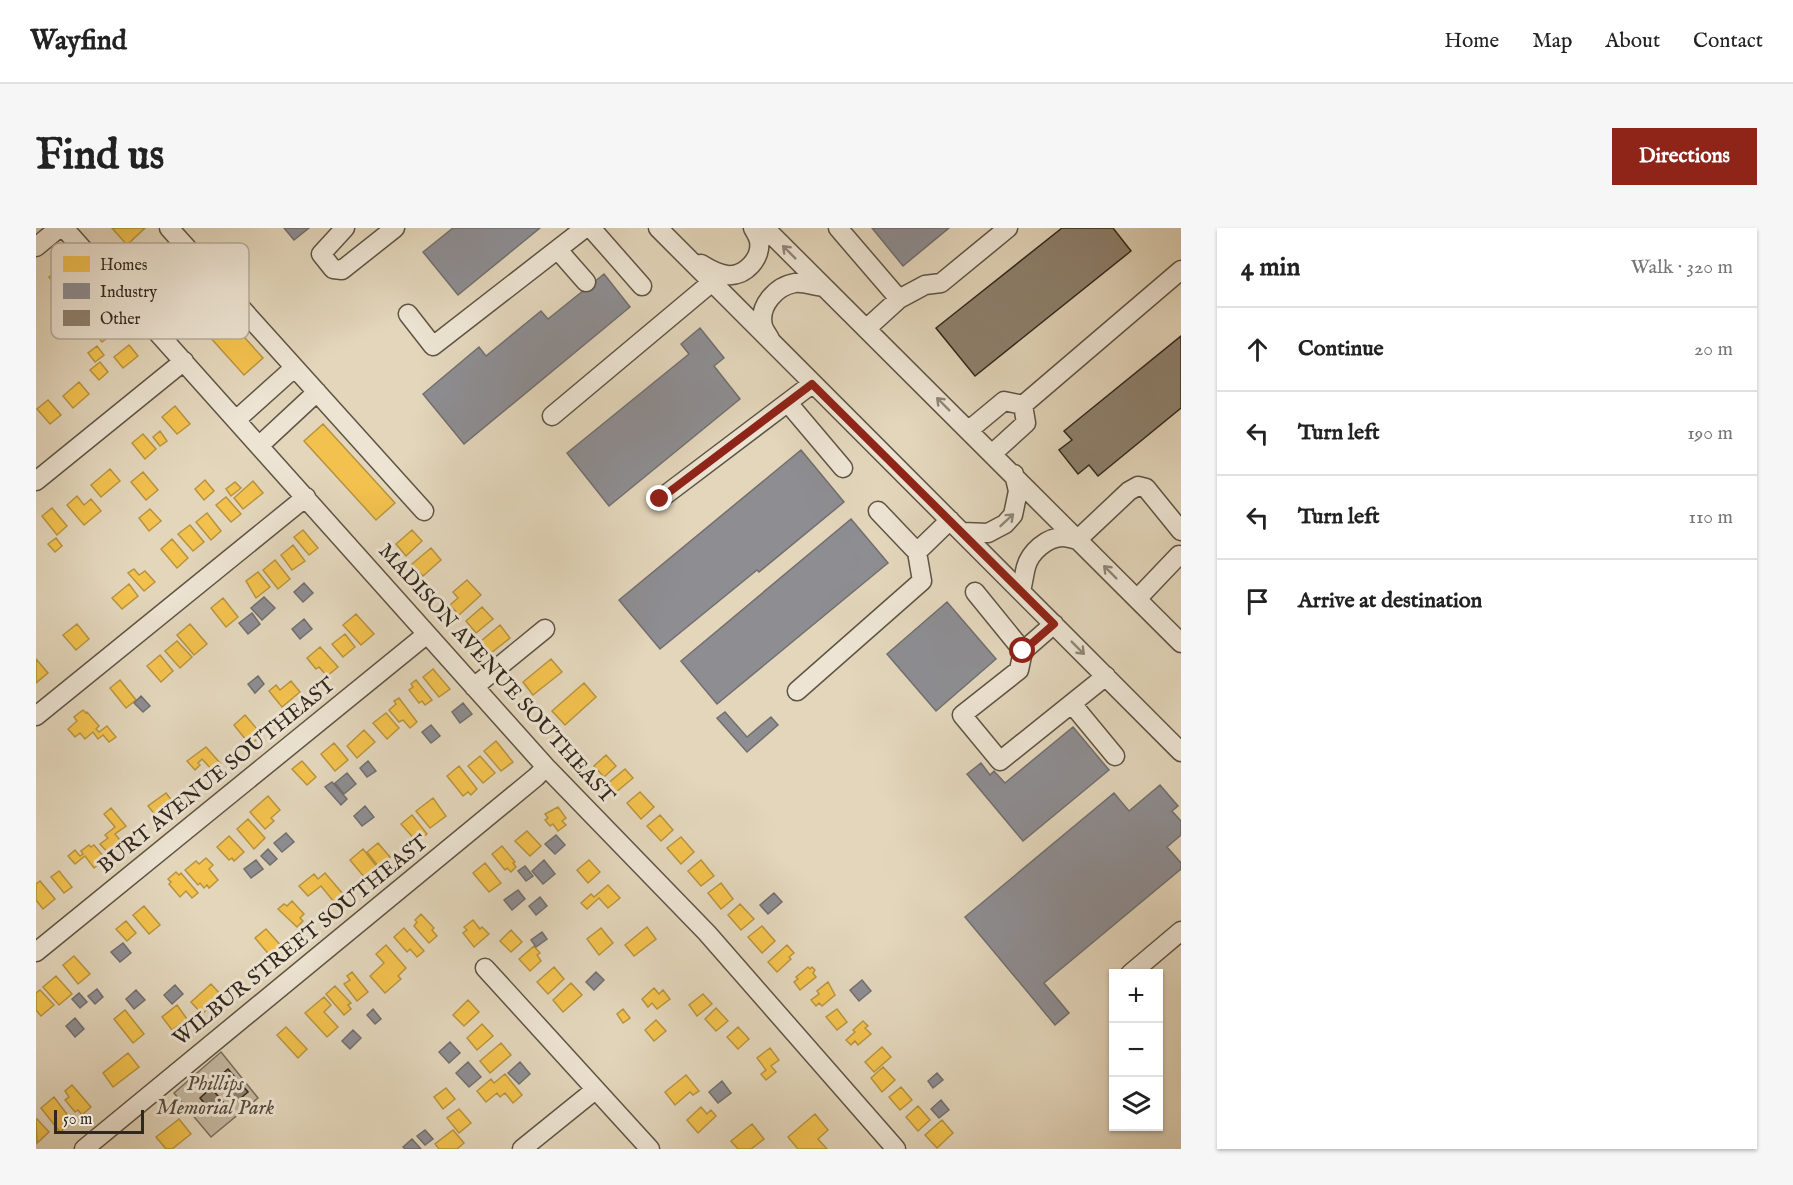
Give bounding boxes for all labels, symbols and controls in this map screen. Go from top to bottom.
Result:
text: Wayfind [30,24,127,59]
text: Home [1444,28,1499,55]
text: Map [1532,28,1572,55]
text: About [1605,28,1660,55]
text: Contact [1693,28,1763,55]
button: Directions [1612,128,1757,185]
text: Find us [36,130,164,183]
legend [51,243,249,339]
one-way arrow [782,245,796,260]
text: 4 min [1241,251,1300,284]
text: Walk · 320 m [1631,255,1733,280]
text: Homes [100,256,148,276]
text: Industry [100,283,157,303]
text: Other [100,310,141,330]
icon: ahead [1241,333,1274,366]
text: Continue [1298,335,1384,363]
text: 20 m [1694,337,1733,362]
one-way arrow [935,397,950,412]
icon: left [1241,417,1274,450]
text: Turn left [1298,419,1380,447]
text: 190 m [1687,421,1733,446]
route end [646,485,672,511]
icon: left [1241,501,1274,534]
text: Turn left [1298,503,1380,531]
text: 110 m [1689,505,1733,530]
one-way arrow [999,513,1014,527]
street label: MADISON AVENUE SOUTHEAST [372,538,621,810]
one-way arrow [1102,565,1117,580]
icon: arrive [1241,585,1274,618]
text: Arrive at destination [1298,587,1482,615]
route start [1009,637,1035,663]
one-way arrow [1070,640,1085,655]
street label: BURT AVENUE SOUTHEAST [93,671,342,880]
street label: WILBUR STREET SOUTHEAST [168,829,435,1052]
map controls [1109,969,1163,1131]
button: + [1109,969,1163,1023]
button: − [1109,1023,1163,1077]
park label: Phillips Memorial Park [156,1071,275,1122]
button: layers [1109,1077,1163,1131]
scale bar [54,1107,144,1134]
text: 50 m [63,1110,92,1130]

